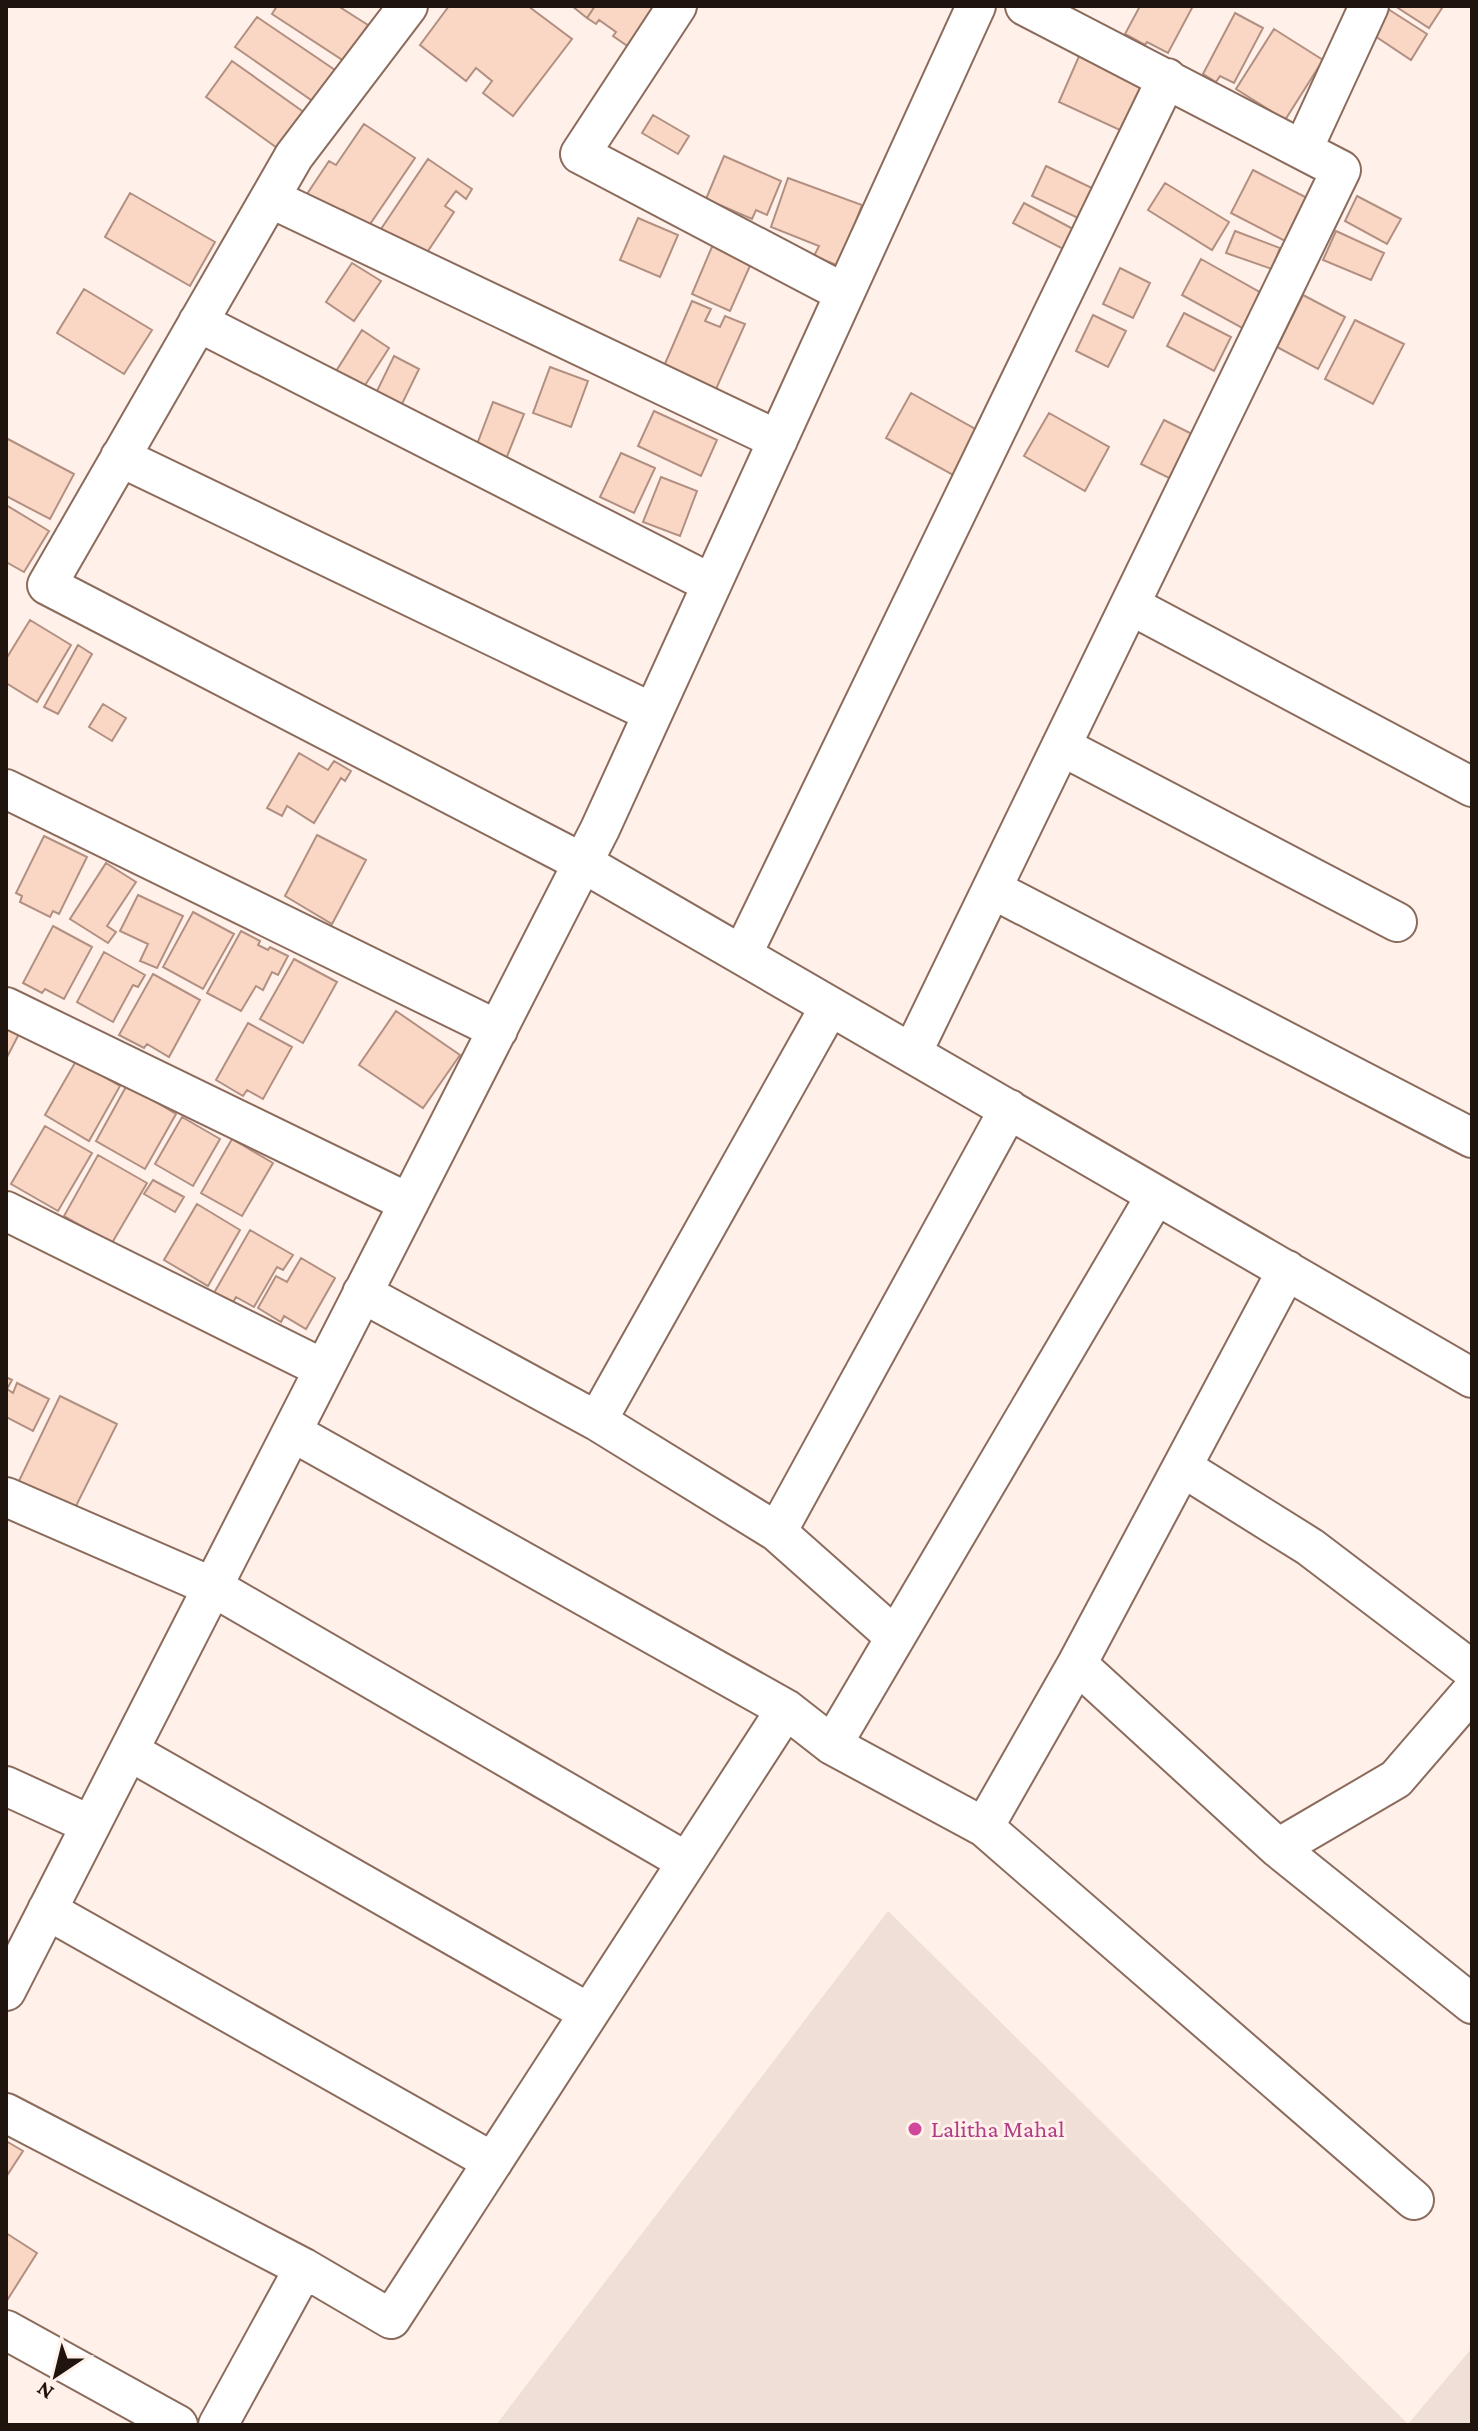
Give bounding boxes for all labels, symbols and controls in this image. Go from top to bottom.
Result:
place label: Lalitha Mahal [931,2115,1064,2142]
marker: Lalitha Mahal [906,2120,924,2138]
north arrow [16,2335,96,2415]
text: N [32,2376,58,2406]

